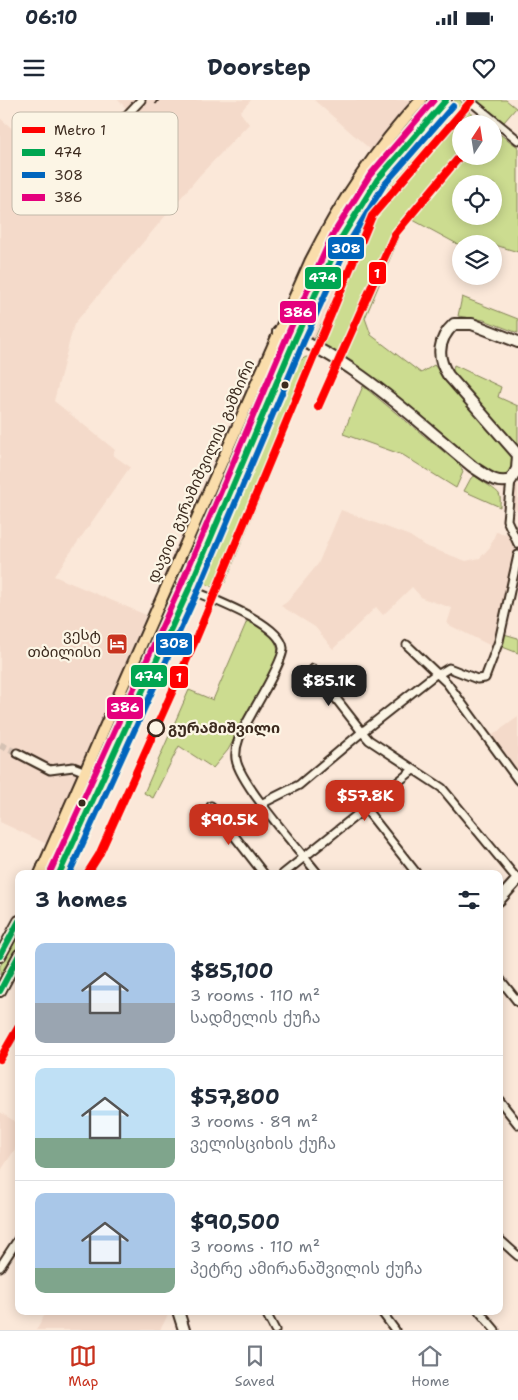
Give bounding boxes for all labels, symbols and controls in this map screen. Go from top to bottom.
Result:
text: 06:10 [25,5,78,30]
text: Doorstep [207,53,311,82]
icon: menu [20,54,48,82]
icon: heart [470,54,498,82]
legend [12,112,178,215]
north arrow [452,115,502,165]
map controls [452,115,502,285]
text: Metro 1 [54,121,106,139]
text: 474 [54,143,82,161]
text: 308 [54,166,83,184]
button: locate [452,175,502,225]
text: 386 [54,188,83,206]
button: layers [452,235,502,285]
line badge: 308 [327,236,365,260]
text: 308 [331,239,361,257]
line badge: 1 [368,261,387,285]
text: 1 [374,264,380,282]
line badge: 474 [304,266,342,290]
text: 474 [309,268,338,286]
line badge: 386 [279,300,317,324]
text: 386 [283,303,313,321]
street label: დავით გურამიშვილის გამზირი [143,356,259,586]
unlabelled marker [280,380,290,390]
place label: ვესტ თბილისი [27,625,101,662]
hotel icon: ვესტ თბილისი [105,632,129,656]
line badge: 308 [155,632,193,656]
text: 308 [159,634,189,652]
line badge: 474 [130,664,168,688]
pin: $85.1K [288,664,370,707]
line badge: 1 [169,665,189,689]
text: 474 [135,667,164,685]
text: 1 [176,668,182,686]
text: $85.1K [303,670,355,691]
line badge: 386 [106,696,144,720]
text: 386 [110,698,140,716]
place label: გურამიშვილი [168,718,280,738]
marker: გურამიშვილი [147,719,165,737]
pin: $57.8K [324,780,406,822]
text: $57.8K [336,785,394,806]
unlabelled marker [77,798,87,808]
pin: $90.5K [188,804,270,846]
text: $90.5K [200,809,258,830]
text: 3 homes [35,886,127,914]
icon: filters [455,886,483,914]
text: $85,100 [190,957,274,985]
icon: home [75,963,135,1023]
text: 3 rooms · 110 m² [190,985,320,1006]
text: სადმელის ქუჩა [190,1007,320,1028]
text: $57,800 [190,1083,280,1111]
icon: home [75,1088,135,1148]
text: 3 rooms · 89 m² [190,1111,318,1132]
text: ველისციხის ქუჩა [190,1133,336,1154]
text: $90,500 [190,1208,280,1236]
icon: home [75,1213,135,1273]
text: 3 rooms · 110 m² [190,1236,320,1257]
text: პეტრე ამირანაშვილის ქუჩა [190,1258,423,1279]
tab: Map [68,1342,98,1390]
tab: Saved [235,1342,275,1390]
tab: Home [411,1342,450,1390]

